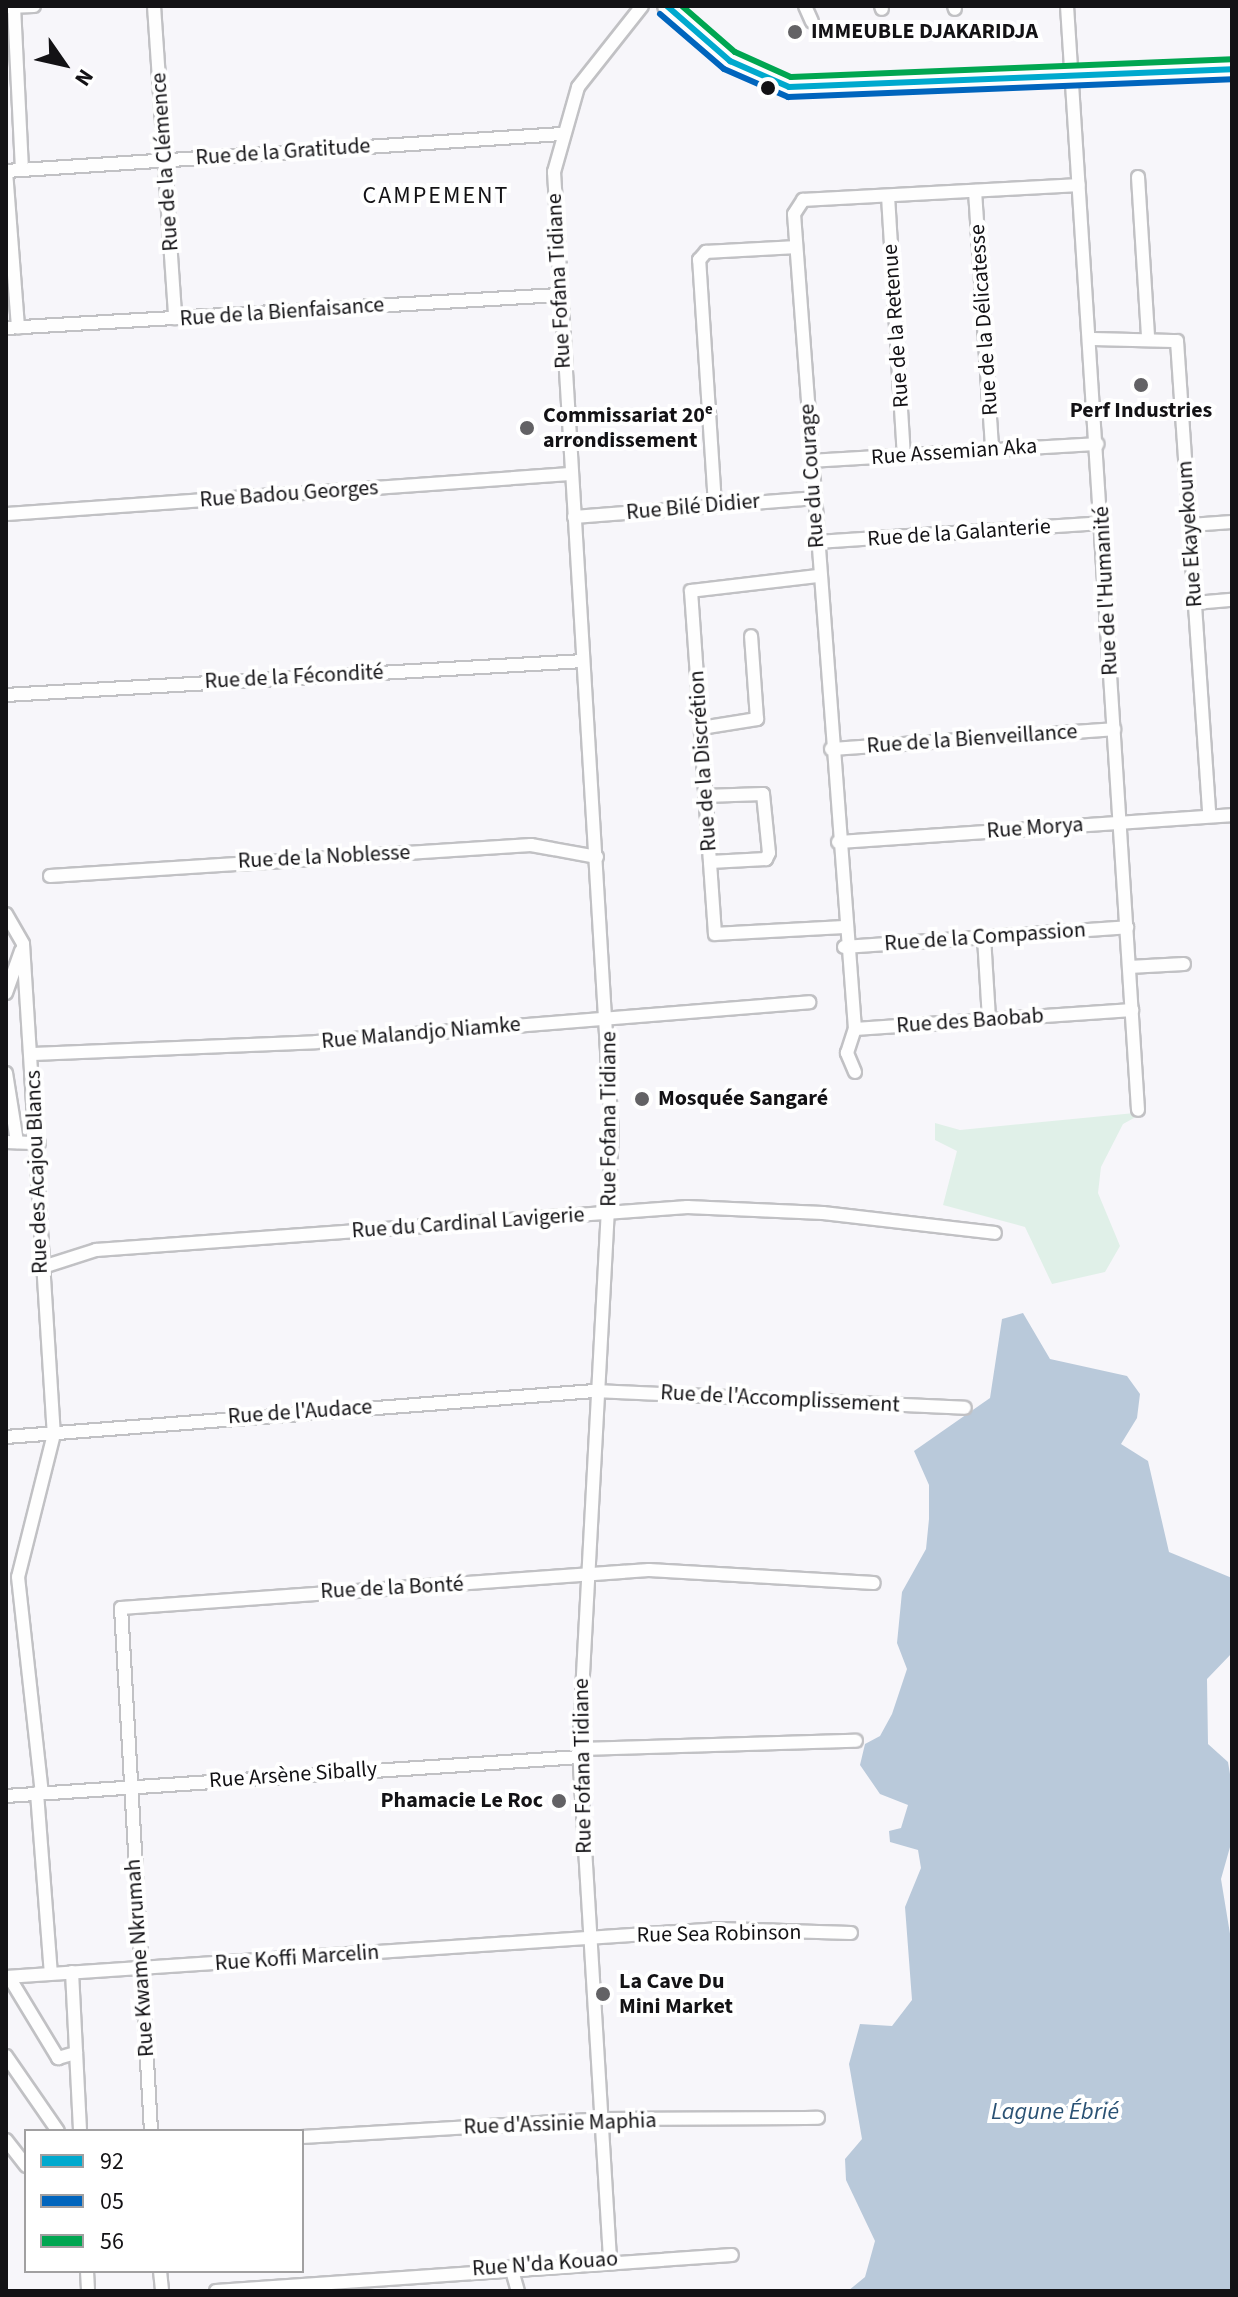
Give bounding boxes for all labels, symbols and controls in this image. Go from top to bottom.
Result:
place label: IMMEUBLE DJAKARIDJA [811,19,1038,45]
marker: IMMEUBLE DJAKARIDJA [786,23,804,41]
north arrow [24,24,104,104]
text: N [67,62,101,92]
street label: Rue de la Clémence [146,72,184,252]
unlabelled marker [760,80,776,96]
street label: Rue de la Gratitude [195,133,371,171]
district label: CAMPEMENT [363,182,509,210]
street label: Rue Fofana Tidiane [541,193,577,369]
street label: Rue de la Délicatesse [964,223,1004,417]
street label: Rue de la Retenue [877,243,915,409]
street label: Rue de la Bienfaisance [179,292,385,332]
marker: Perf Industries [1132,376,1150,394]
place label: Perf Industries [1070,398,1212,424]
place label: Commissariat 20ᵉ arrondissement [543,402,713,454]
street label: Rue du Courage [794,403,830,549]
marker: Commissariat 20ᵉ arrondissement [518,419,536,437]
street label: Rue Assemian Aka [870,433,1038,471]
street label: Rue Ekayekoum [1172,460,1208,608]
street label: Rue Badou Georges [199,475,379,513]
street label: Rue Bilé Didier [625,488,761,526]
street label: Rue de l'Humanité [1088,506,1124,676]
street label: Rue de la Galanterie [866,513,1052,553]
street label: Rue de la Fécondité [204,659,384,695]
street label: Rue de la Discrétion [684,670,722,852]
street label: Rue de la Bienveillance [866,718,1078,760]
street label: Rue Morya [986,811,1084,845]
street label: Rue de la Noblesse [237,839,411,875]
street label: Rue de la Compassion [883,917,1087,957]
street label: Rue des Baobab [895,1003,1045,1039]
street label: Rue Malandjo Niamke [320,1011,522,1055]
street label: Rue Fofana Tidiane [596,1031,622,1207]
street label: Rue des Acajou Blancs [20,1070,54,1274]
place label: Mosquée Sangaré [658,1086,828,1112]
marker: Mosquée Sangaré [633,1090,651,1108]
street label: Rue du Cardinal Lavigerie [351,1202,585,1244]
street label: Rue de l'Accomplissement [660,1380,900,1418]
street label: Rue de l'Audace [227,1394,373,1430]
street label: Rue de la Bonté [320,1571,464,1605]
street label: Rue Fofana Tidiane [568,1678,598,1854]
street label: Rue Arsène Sibally [208,1756,378,1794]
place label: Phamacie Le Roc [380,1788,543,1814]
marker: Phamacie Le Roc [550,1792,568,1810]
street label: Rue Kwame Nkrumah [120,1858,160,2058]
street label: Rue Sea Robinson [636,1919,802,1949]
street label: Rue Koffi Marcelin [214,1939,380,1977]
place label: La Cave Du Mini Market [619,1968,733,2020]
marker: La Cave Du Mini Market [594,1985,612,2003]
water label: Lagune Ébrié [991,2098,1119,2126]
street label: Rue d'Assinie Maphia [463,2107,657,2141]
legend [24,2129,304,2273]
text: 92 [100,2144,124,2179]
text: 05 [100,2184,124,2219]
text: 56 [100,2224,124,2259]
street label: Rue N'da Kouao [471,2246,619,2282]

